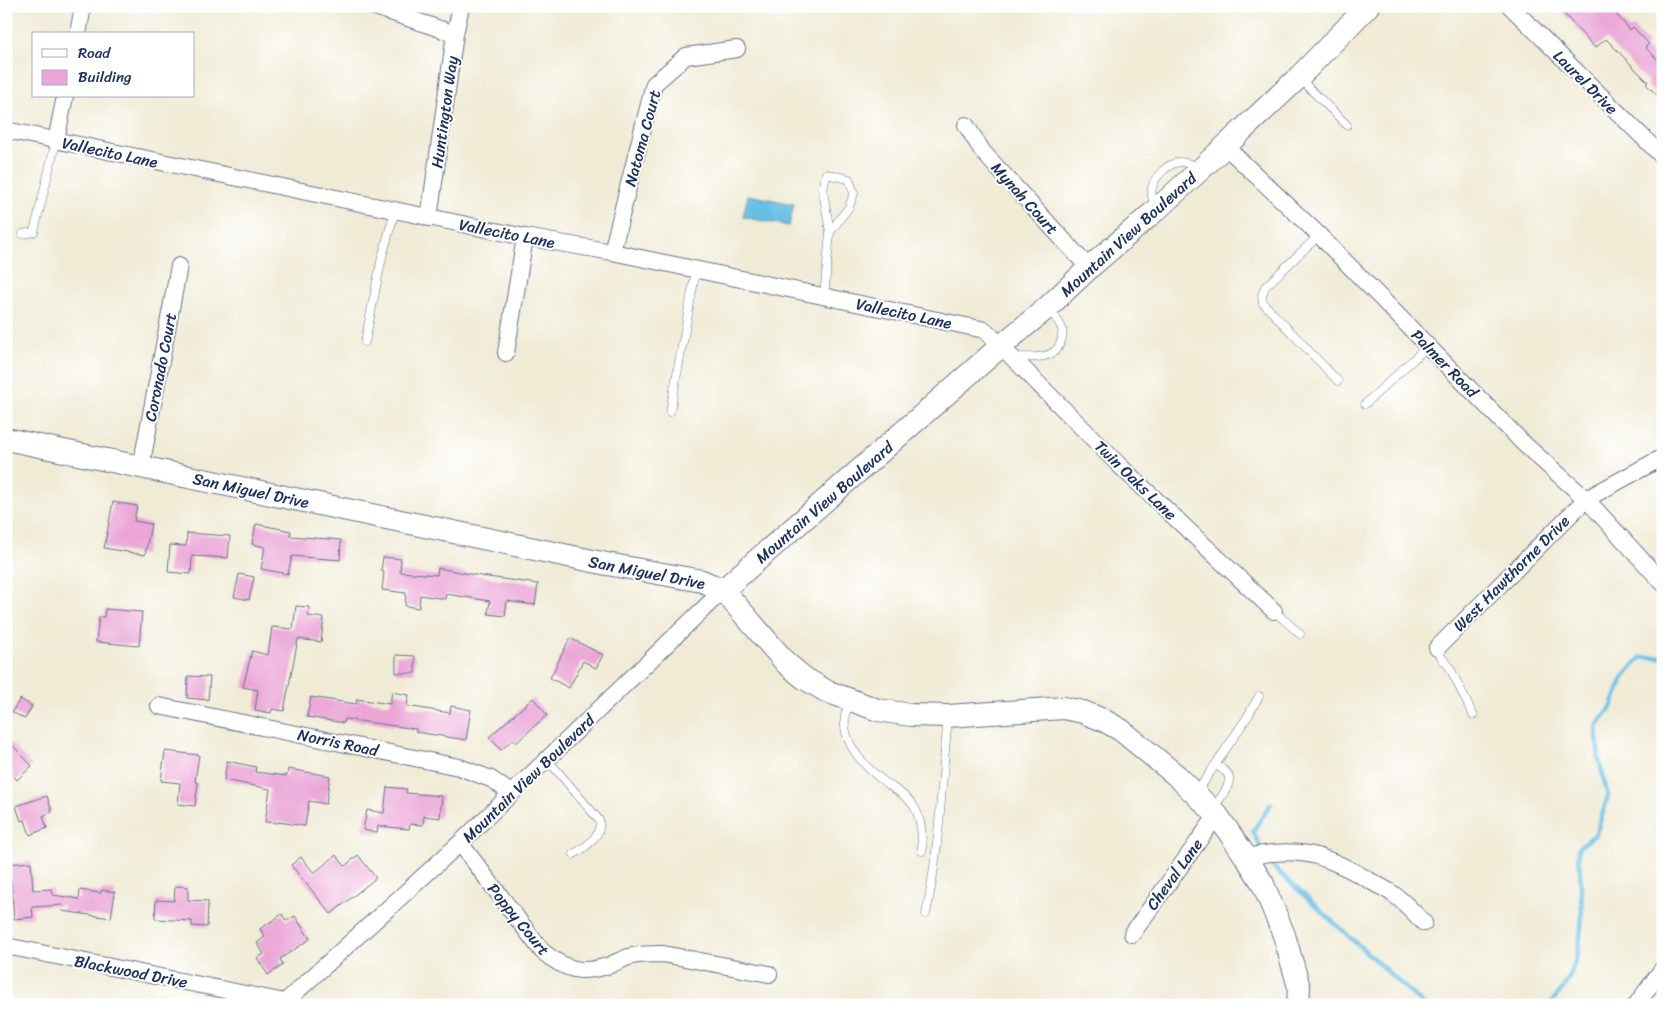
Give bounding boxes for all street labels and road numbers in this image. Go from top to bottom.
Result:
street label: Laurel Drive [1546,43,1625,122]
street label: Huntington Way [422,53,467,170]
street label: Natoma Court [616,87,669,190]
street label: Vallecito Lane [59,128,161,177]
street label: Mynah Court [983,155,1066,242]
street label: Mountain View Boulevard [1053,164,1205,304]
street label: Vallecito Lane [456,210,558,257]
street label: Vallecito Lane [853,289,955,338]
street label: Coronado Court [136,310,185,424]
street label: Palmer Road [1404,322,1487,406]
street label: Mountain View Boulevard [748,433,902,571]
street label: Twin Oaks Lane [1087,433,1184,528]
street label: San Miguel Drive [190,464,312,517]
street label: West Hawthorne Drive [1446,508,1577,639]
street label: San Miguel Drive [586,547,708,598]
street label: Mountain View Boulevard [455,706,603,850]
street label: Norris Road [295,720,382,765]
street label: Cheval Lane [1138,832,1211,916]
street label: Poppy Court [480,876,557,962]
street label: Blackwood Drive [72,946,190,997]

